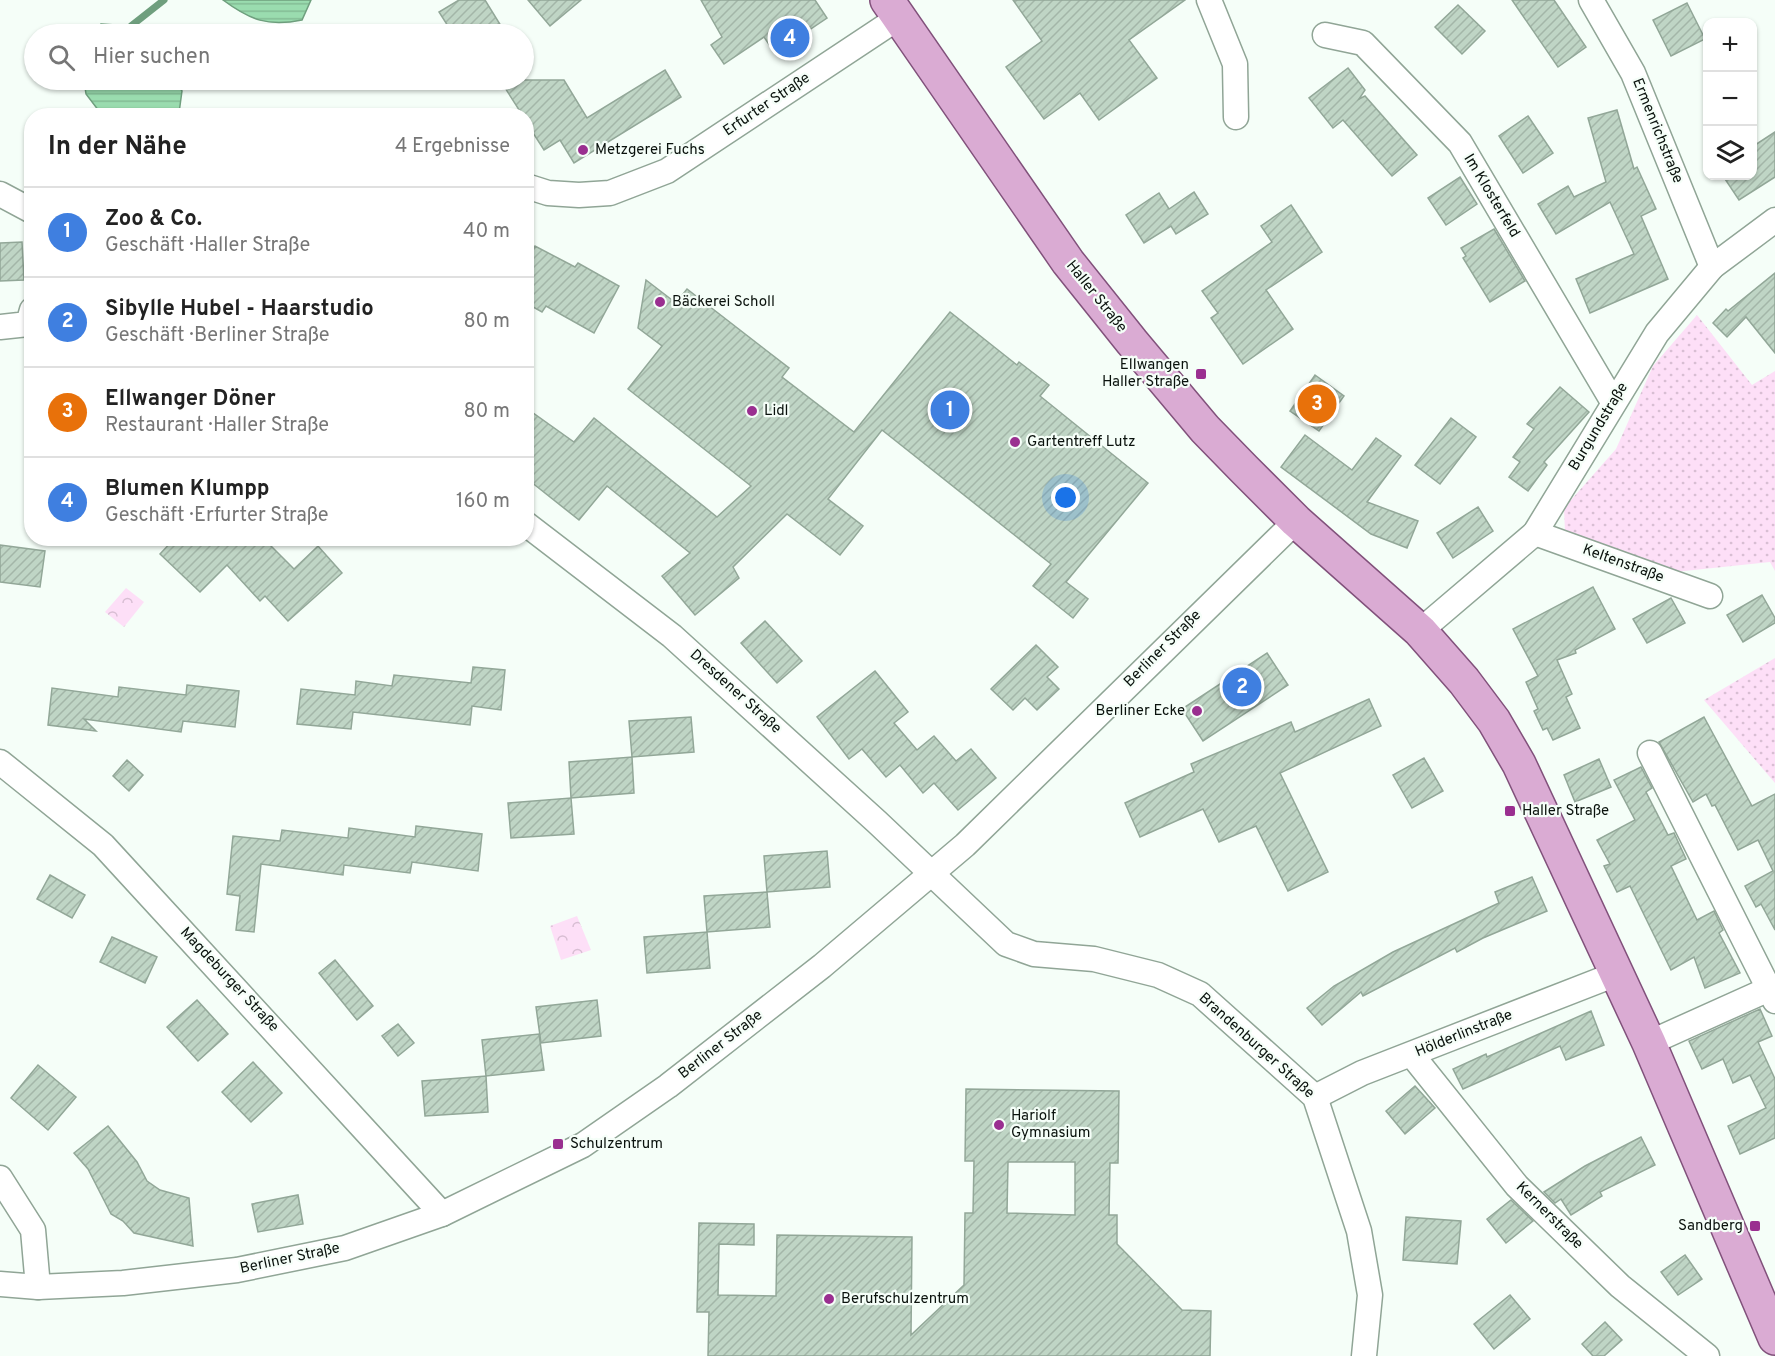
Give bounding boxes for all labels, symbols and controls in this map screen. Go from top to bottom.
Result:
pin: 4 [770,15,810,60]
map controls [1703,18,1757,180]
button: + [1703,18,1757,72]
search box [24,24,534,90]
icon: search [45,41,78,74]
text: Hier suchen [93,44,210,71]
street label: Erfurter Straße [720,69,814,141]
button: − [1703,72,1757,126]
street label: Ermenrichstraße [1627,76,1687,186]
button: layers [1703,126,1757,180]
text: In der Nähe [48,131,187,164]
text: 4 Ergebnisse [395,134,510,160]
place label: Metzgerei Fuchs [595,141,705,160]
marker: Metzgerei Fuchs [576,143,590,157]
street label: Im Klosterfeld [1459,151,1523,241]
text: Zoo & Co. [105,206,202,233]
text: 1 [64,219,72,245]
text: 40 m [463,219,510,245]
text: Geschäft · Haller Straße [105,233,310,259]
street label: Haller Straße [1061,257,1131,337]
place label: Bäckerei Scholl [672,293,775,312]
marker: Bäckerei Scholl [653,295,667,309]
text: Sibylle Hubel - Haarstudio [105,296,374,323]
text: 2 [61,309,74,335]
text: 80 m [464,309,510,335]
text: Geschäft · Berliner Straße [105,323,330,349]
place label: Ellwangen Haller Straße [1102,356,1189,392]
marker: Ellwangen Haller Straße [1194,367,1208,381]
street label: Burgundstraße [1565,379,1633,475]
pin: 3 [1298,382,1336,426]
text: Ellwanger Döner [105,386,276,413]
pin: 1 [930,388,970,432]
text: 3 [62,399,74,425]
text: 80 m [464,399,510,425]
place label: Lidl [764,402,789,421]
marker: Lidl [745,404,759,418]
text: Restaurant · Haller Straße [105,413,329,439]
place label: Gartentreff Lutz [1027,433,1136,452]
marker: Gartentreff Lutz [1008,435,1022,449]
text: Blumen Klumpp [105,476,270,503]
your location [1051,483,1080,512]
text: 4 [61,489,74,515]
text: 160 m [456,489,510,515]
text: Geschäft · Erfurter Straße [105,503,329,529]
street label: Keltenstraße [1580,540,1666,588]
street label: Berliner Straße [1120,606,1206,692]
street label: Dresdener Straße [685,646,785,738]
pin: 2 [1222,664,1262,710]
place label: Berliner Ecke [1096,702,1185,721]
marker: Berliner Ecke [1190,704,1204,718]
place label: Haller Straße [1522,802,1609,821]
marker: Haller Straße [1503,804,1517,818]
street label: Magdeburger Straße [175,924,283,1036]
street label: Brandenburger Straße [1194,989,1318,1103]
street label: Berliner Straße [675,1006,767,1084]
street label: Hölderlinstraße [1413,1006,1515,1062]
place label: Hariolf Gymnasium [1011,1107,1091,1143]
marker: Hariolf Gymnasium [992,1118,1006,1132]
place label: Schulzentrum [570,1135,663,1154]
marker: Schulzentrum [551,1137,565,1151]
street label: Kernerstraße [1511,1178,1587,1254]
place label: Sandberg [1678,1217,1743,1236]
marker: Sandberg [1748,1219,1762,1233]
street label: Berliner Straße [238,1239,342,1279]
place label: Berufschulzentrum [841,1290,969,1309]
marker: Berufschulzentrum [822,1292,836,1306]

